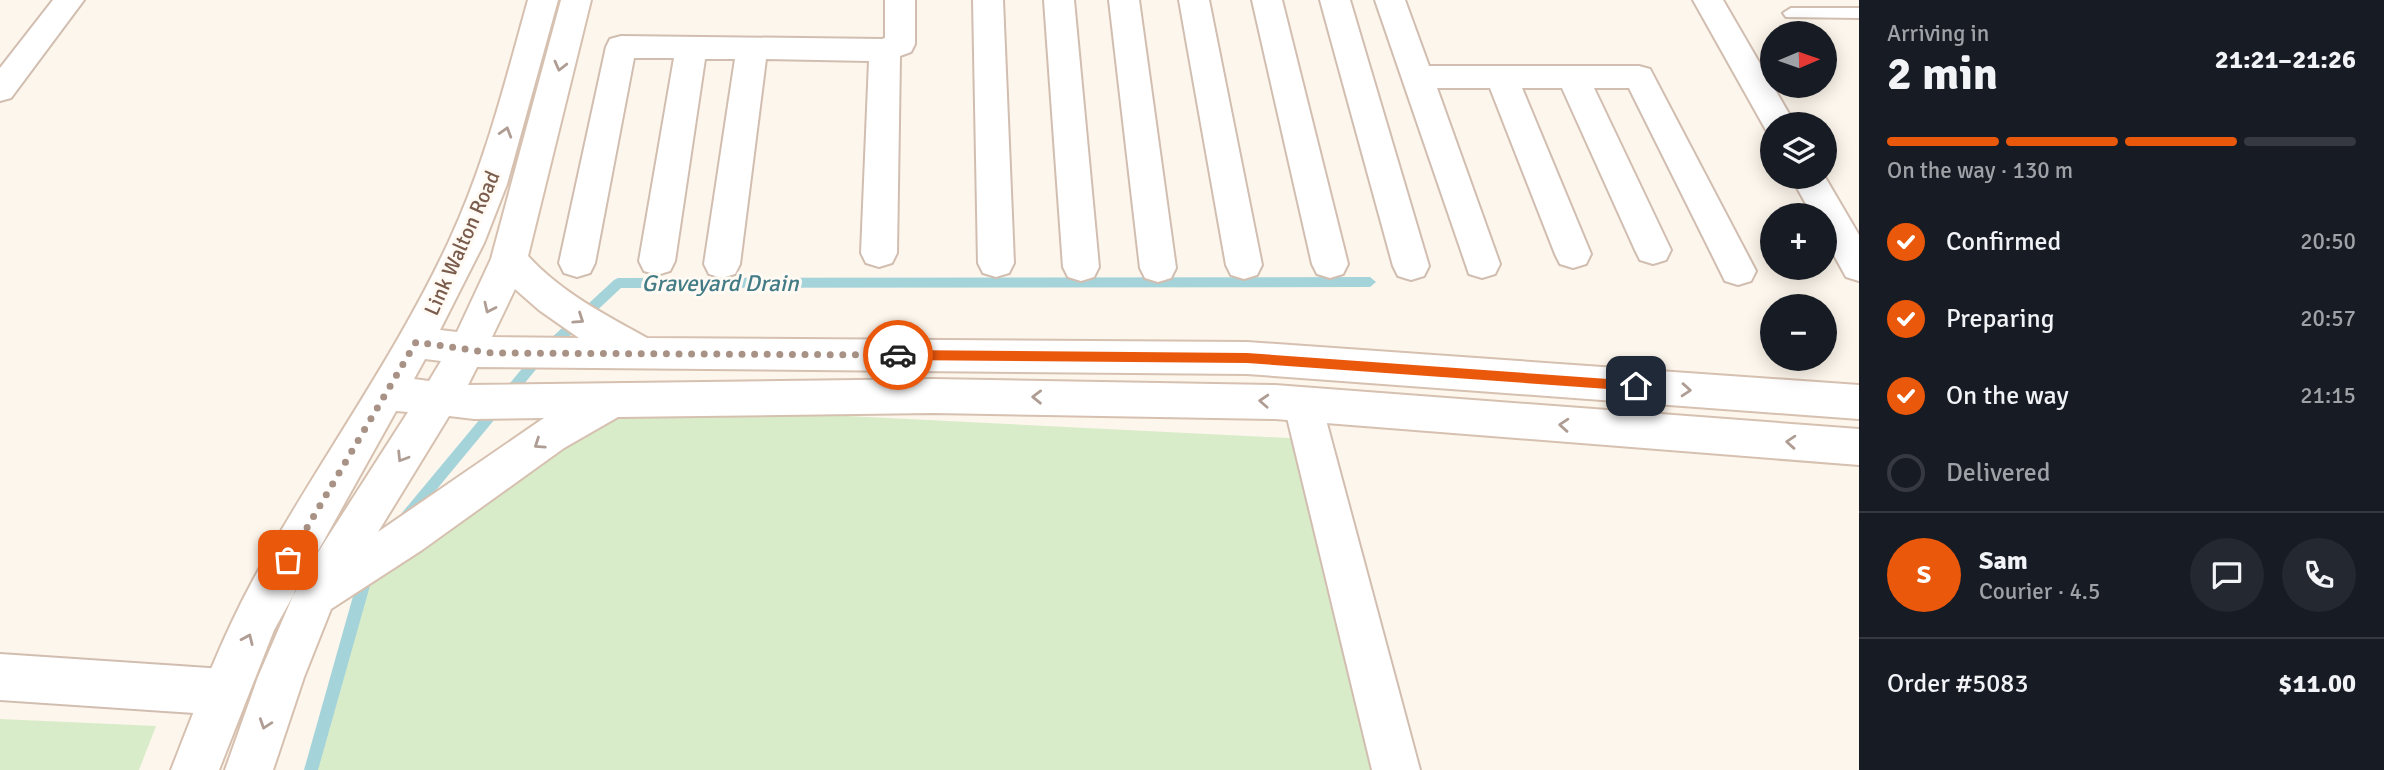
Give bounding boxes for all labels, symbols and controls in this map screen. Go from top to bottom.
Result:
text: Arriving in [1887,19,1989,48]
north arrow [1760,21,1838,98]
map controls [1760,21,1837,371]
text: 21:21–21:26 [2215,44,2356,76]
text: 2 min [1887,46,1998,102]
one-way arrow [554,60,568,72]
button: layers [1760,112,1837,189]
one-way arrow [497,126,512,138]
text: On the way · 130 m [1887,156,2073,185]
street label: Link Walton Road [418,167,506,319]
button: + [1760,203,1837,280]
icon: check [1887,223,1925,261]
text: Confirmed [1946,226,2061,258]
text: 20:50 [2300,227,2356,256]
water label: Graveyard Drain [641,269,800,298]
button: − [1760,294,1837,371]
icon: check [1887,300,1925,338]
one-way arrow [483,301,497,313]
text: Preparing [1946,303,2054,335]
text: 20:57 [2300,304,2356,333]
one-way arrow [571,311,584,323]
courier [863,320,933,390]
icon: car [879,336,917,374]
pin [1606,356,1666,416]
icon: home [1617,367,1655,405]
icon: check [1887,377,1925,415]
text: On the way [1946,380,2069,412]
text: 21:15 [2300,381,2356,410]
one-way arrow [1680,382,1691,397]
one-way arrow [1031,389,1041,405]
one-way arrow [1258,394,1269,409]
one-way arrow [1558,417,1569,432]
one-way arrow [1785,435,1796,450]
one-way arrow [534,436,547,448]
one-way arrow [397,449,410,462]
text: Delivered [1946,457,2051,489]
pin [258,530,318,590]
button: chat [2190,538,2264,612]
button: phone [2282,538,2356,612]
icon: bag [269,541,307,579]
text: Sam [1979,545,2028,577]
text: S [1917,559,1931,591]
text: Courier · 4.5 [1979,577,2100,606]
one-way arrow [240,633,254,646]
text: Order #5083 [1887,668,2028,700]
text: $11.00 [2278,668,2356,700]
one-way arrow [259,717,273,729]

